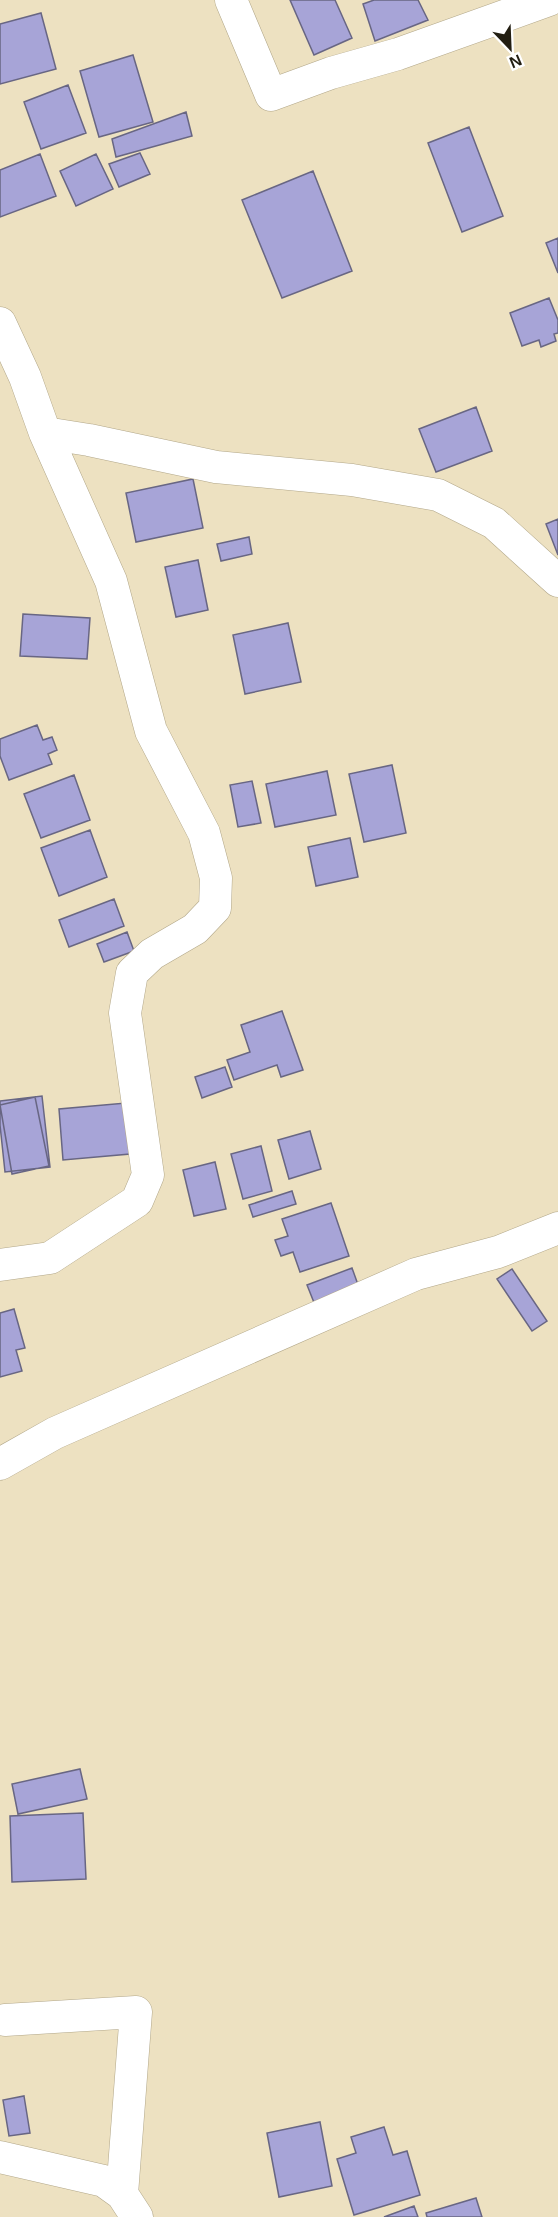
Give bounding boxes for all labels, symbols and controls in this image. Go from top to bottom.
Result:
north arrow [480,18,540,78]
text: N [507,51,524,71]

